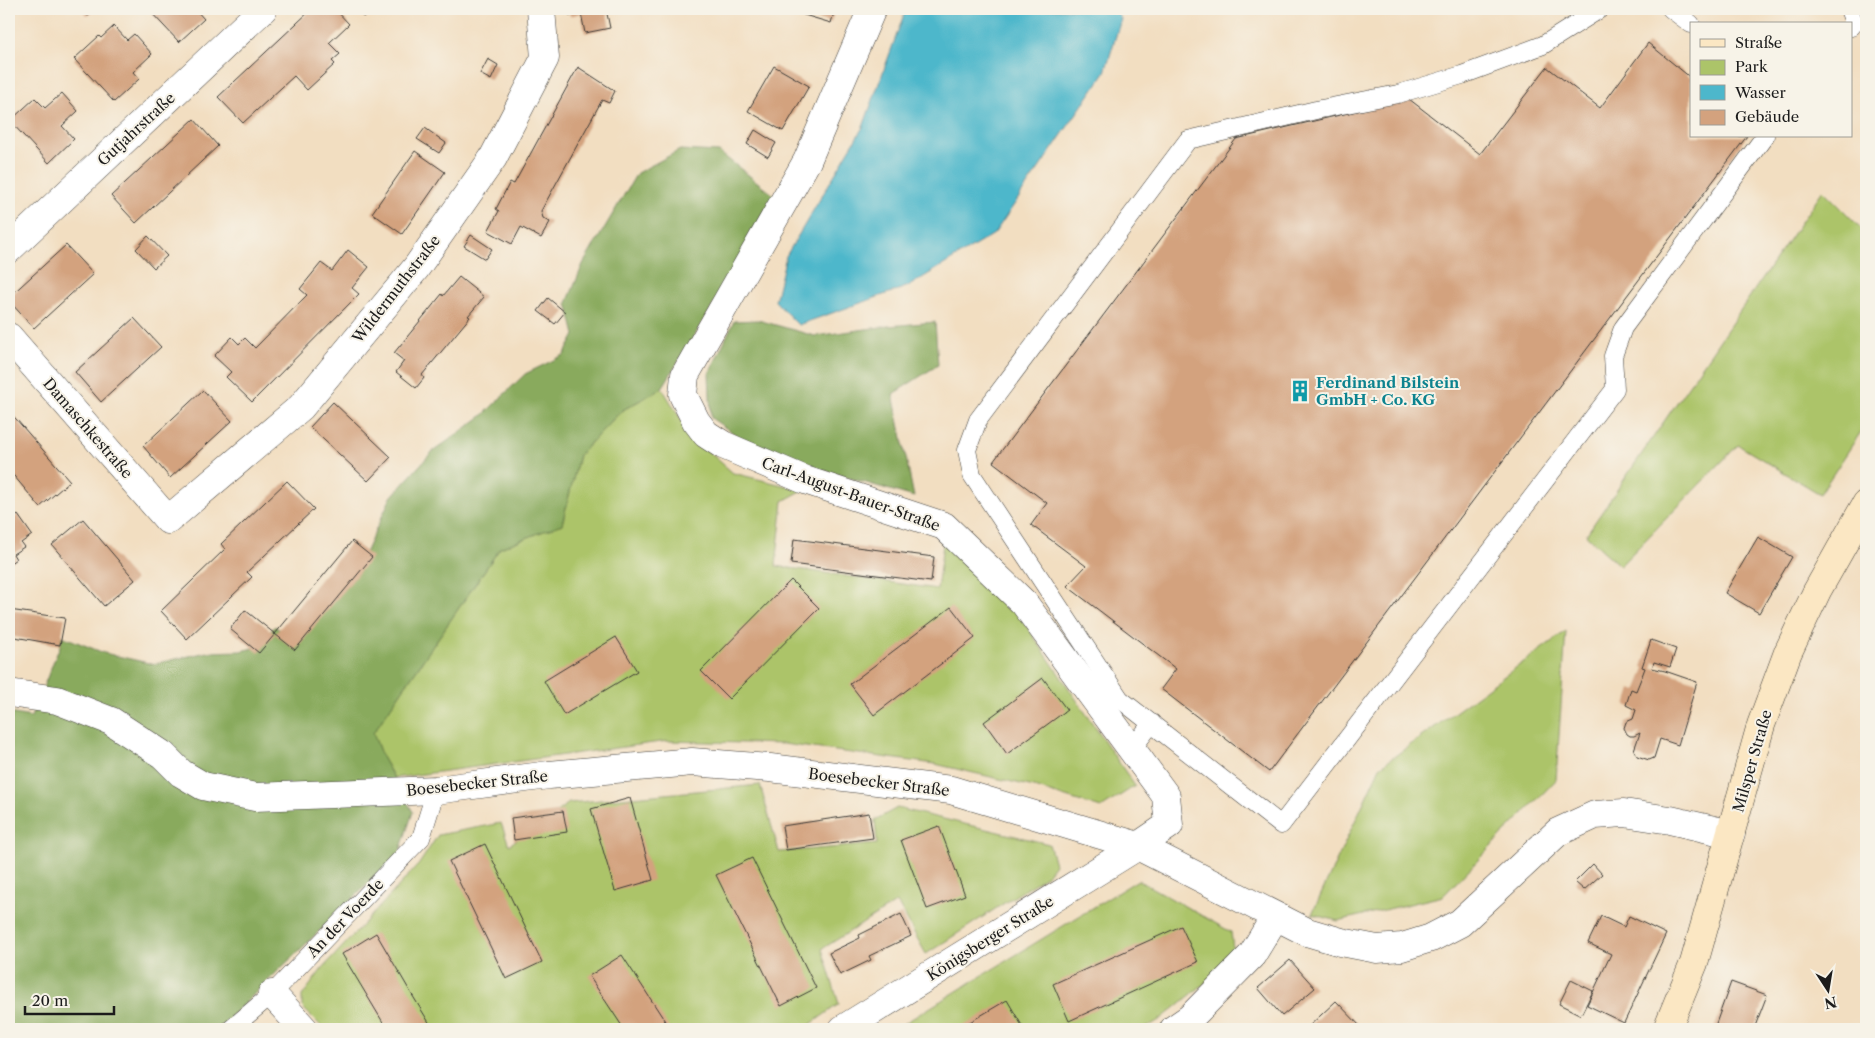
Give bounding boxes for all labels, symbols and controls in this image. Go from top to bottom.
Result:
legend [1690,22,1852,138]
text: Straße [1735,33,1782,52]
text: Park [1735,57,1769,76]
text: Wasser [1734,83,1786,102]
street label: Gutjahrstraße [93,88,179,170]
text: Gebäude [1735,107,1799,126]
street label: Wildermuthstraße [347,231,444,348]
place label: Ferdinand Bilstein GmbH + Co. KG [1316,373,1460,409]
street label: Damaschkestraße [39,374,137,482]
building icon: Ferdinand Bilstein GmbH + Co. KG [1287,378,1313,404]
street label: Carl-August-Bauer-Straße [759,453,943,535]
street label: Milsper Straße [1728,708,1776,814]
street label: Boesebecker Straße [807,764,951,800]
street label: Boesebecker Straße [405,766,549,800]
street label: An der Voerde [302,875,387,962]
street label: Königsberger Straße [923,891,1057,985]
north arrow [1802,966,1852,1016]
scale bar [25,983,114,1015]
text: 20 m [32,991,68,1010]
text: N [1823,993,1839,1013]

